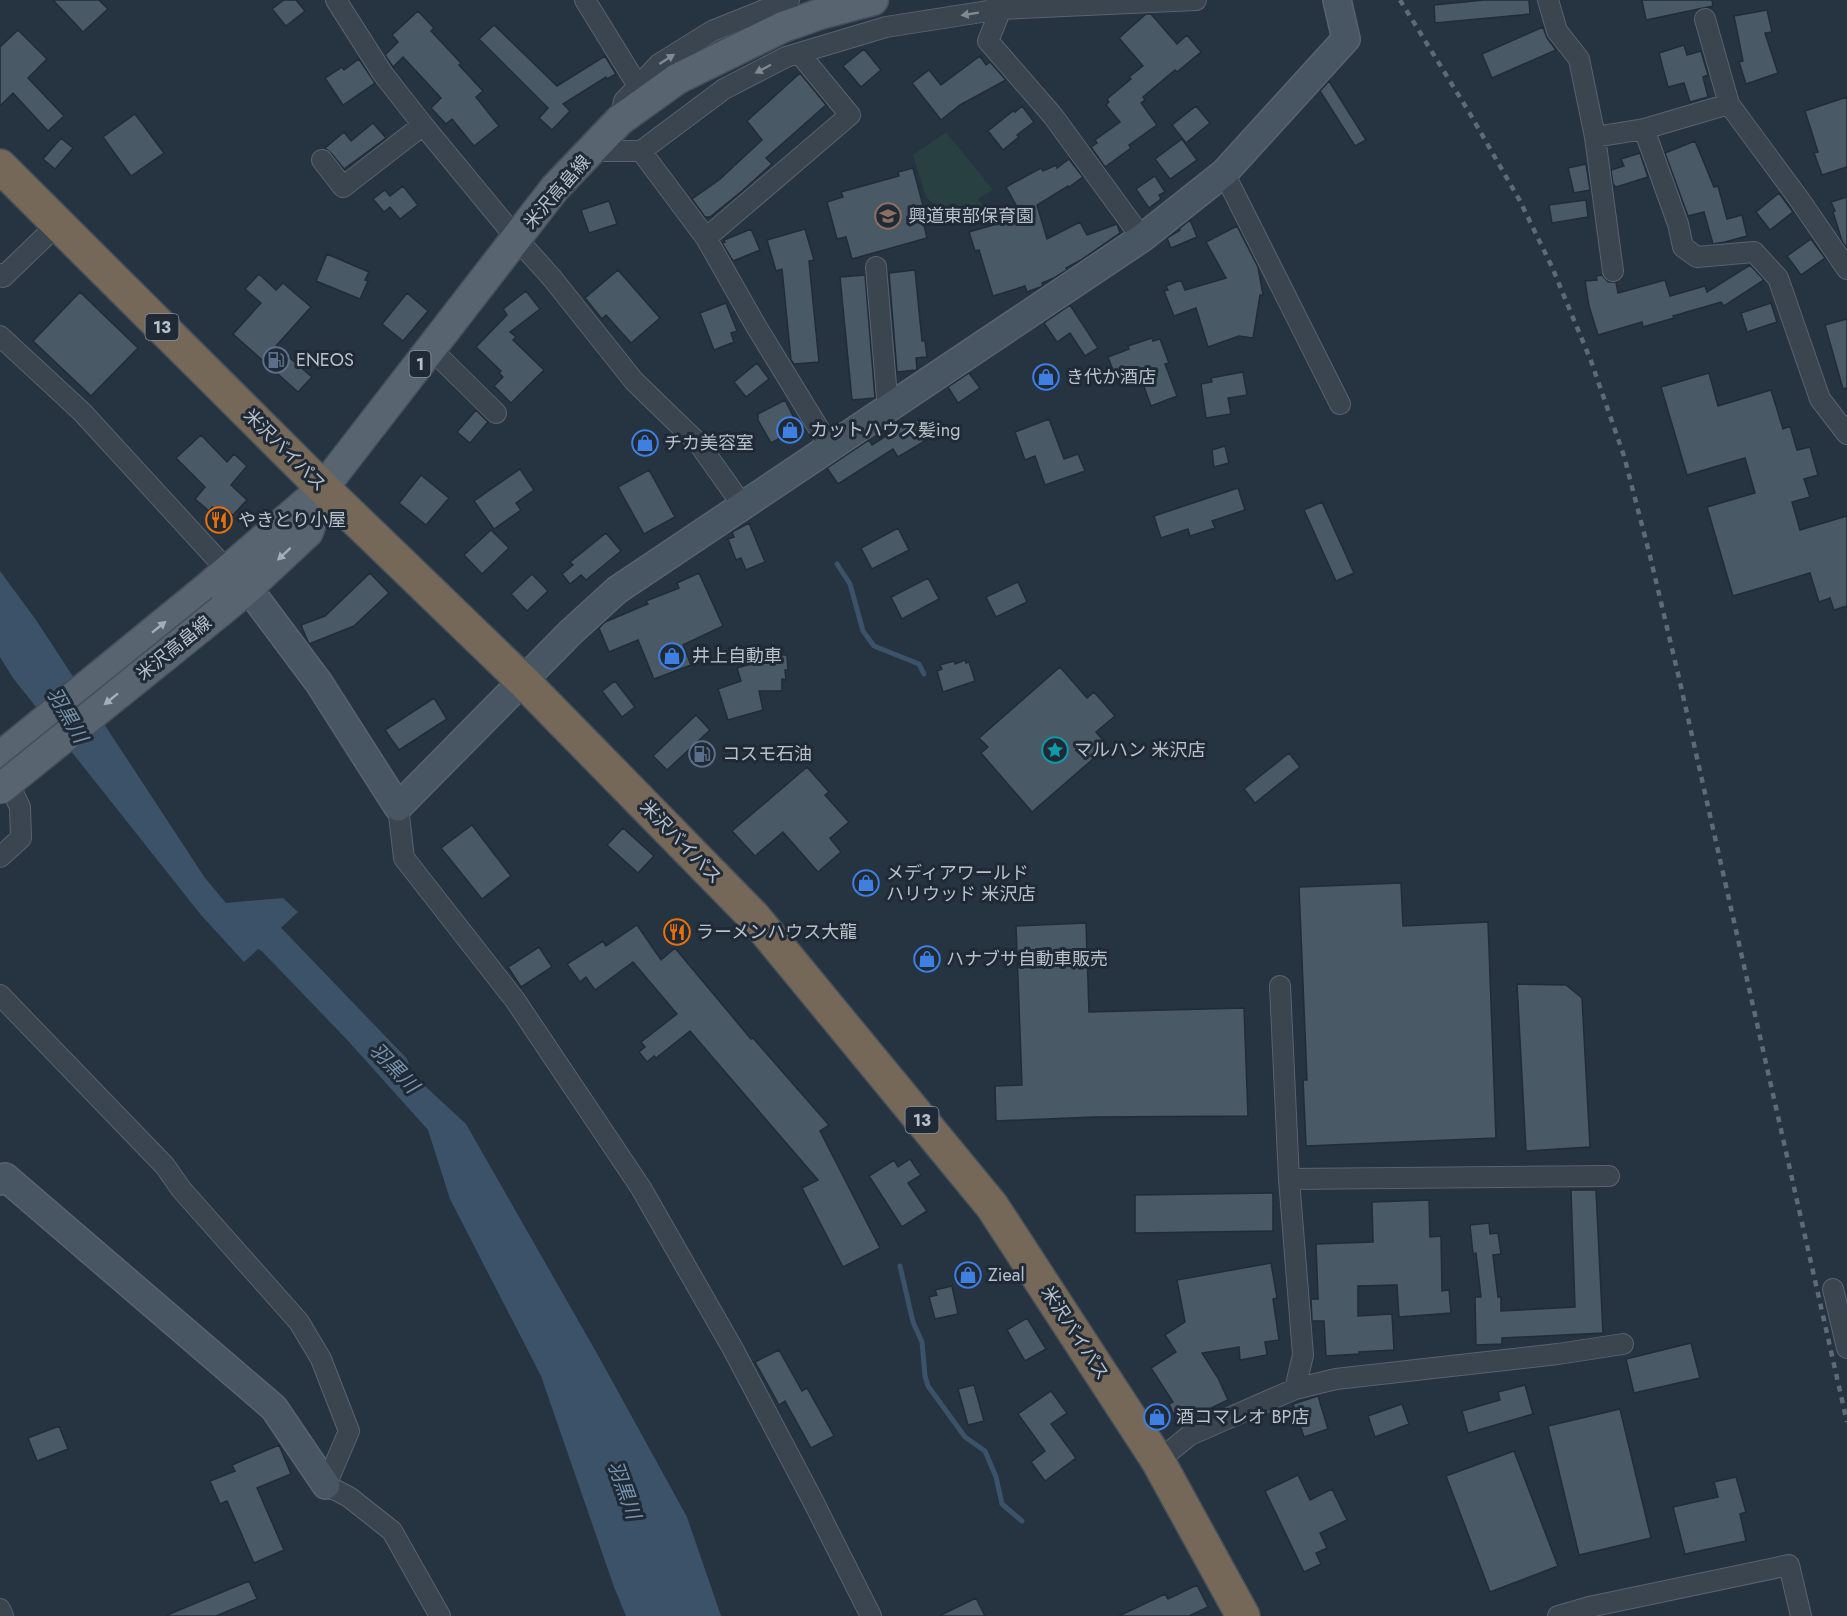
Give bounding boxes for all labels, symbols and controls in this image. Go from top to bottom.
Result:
one-way arrow [961,10,980,19]
one-way arrow [659,54,675,65]
one-way arrow [754,64,771,74]
street label: 米沢高畠線 [518,150,596,234]
school or university icon: 興道東部保育園 [873,201,903,231]
place label: 興道東部保育園 [908,203,1034,229]
road number: 13 [146,314,178,340]
fuel station icon: ENEOS [261,345,291,375]
place label: ENEOS [296,347,354,373]
road number: 1 [410,351,430,377]
shop icon: き代か酒店 [1031,362,1061,392]
place label: き代か酒店 [1066,364,1156,390]
street label: 米沢バイパス [238,403,332,497]
shop icon: カットハウス髪ing [775,415,805,445]
place label: カットハウス髪ing [810,417,960,443]
shop icon: チカ美容室 [630,428,660,458]
place label: チカ美容室 [664,430,754,456]
restaurant icon: やきとり小屋 [204,505,234,535]
place label: やきとり小屋 [238,507,346,533]
one-way arrow [277,547,291,561]
street label: 米沢高畠線 [131,610,217,686]
one-way arrow [151,620,167,633]
shop icon: 井上自動車 [657,641,687,671]
place label: 井上自動車 [692,643,782,669]
water label: 羽黒川 [39,682,96,750]
one-way arrow [103,693,119,706]
place icon: マルハン 米沢店 [1040,735,1070,765]
place label: マルハン 米沢店 [1074,737,1205,763]
fuel station icon: コスモ石油 [687,739,717,769]
place label: コスモ石油 [722,741,812,767]
street label: 米沢バイパス [634,794,728,890]
place label: メディアワールド ハリウッド 米沢店 [886,860,1035,907]
shop icon: メディアワールド ハリウッド 米沢店 [851,868,881,898]
restaurant icon: ラーメンハウス大龍 [662,917,692,947]
place label: ラーメンハウス大龍 [696,919,857,945]
shop icon: ハナブサ自動車販売 [912,944,942,974]
place label: ハナブサ自動車販売 [946,946,1108,972]
water label: 羽黒川 [363,1036,427,1101]
road number: 13 [906,1107,938,1133]
shop icon: Zieal [953,1260,983,1290]
place label: Zieal [988,1262,1025,1288]
street label: 米沢バイパス [1035,1281,1115,1385]
shop icon: 酒コマレオ BP店 [1142,1402,1172,1432]
place label: 酒コマレオ BP店 [1176,1404,1309,1430]
water label: 羽黒川 [600,1457,649,1525]

